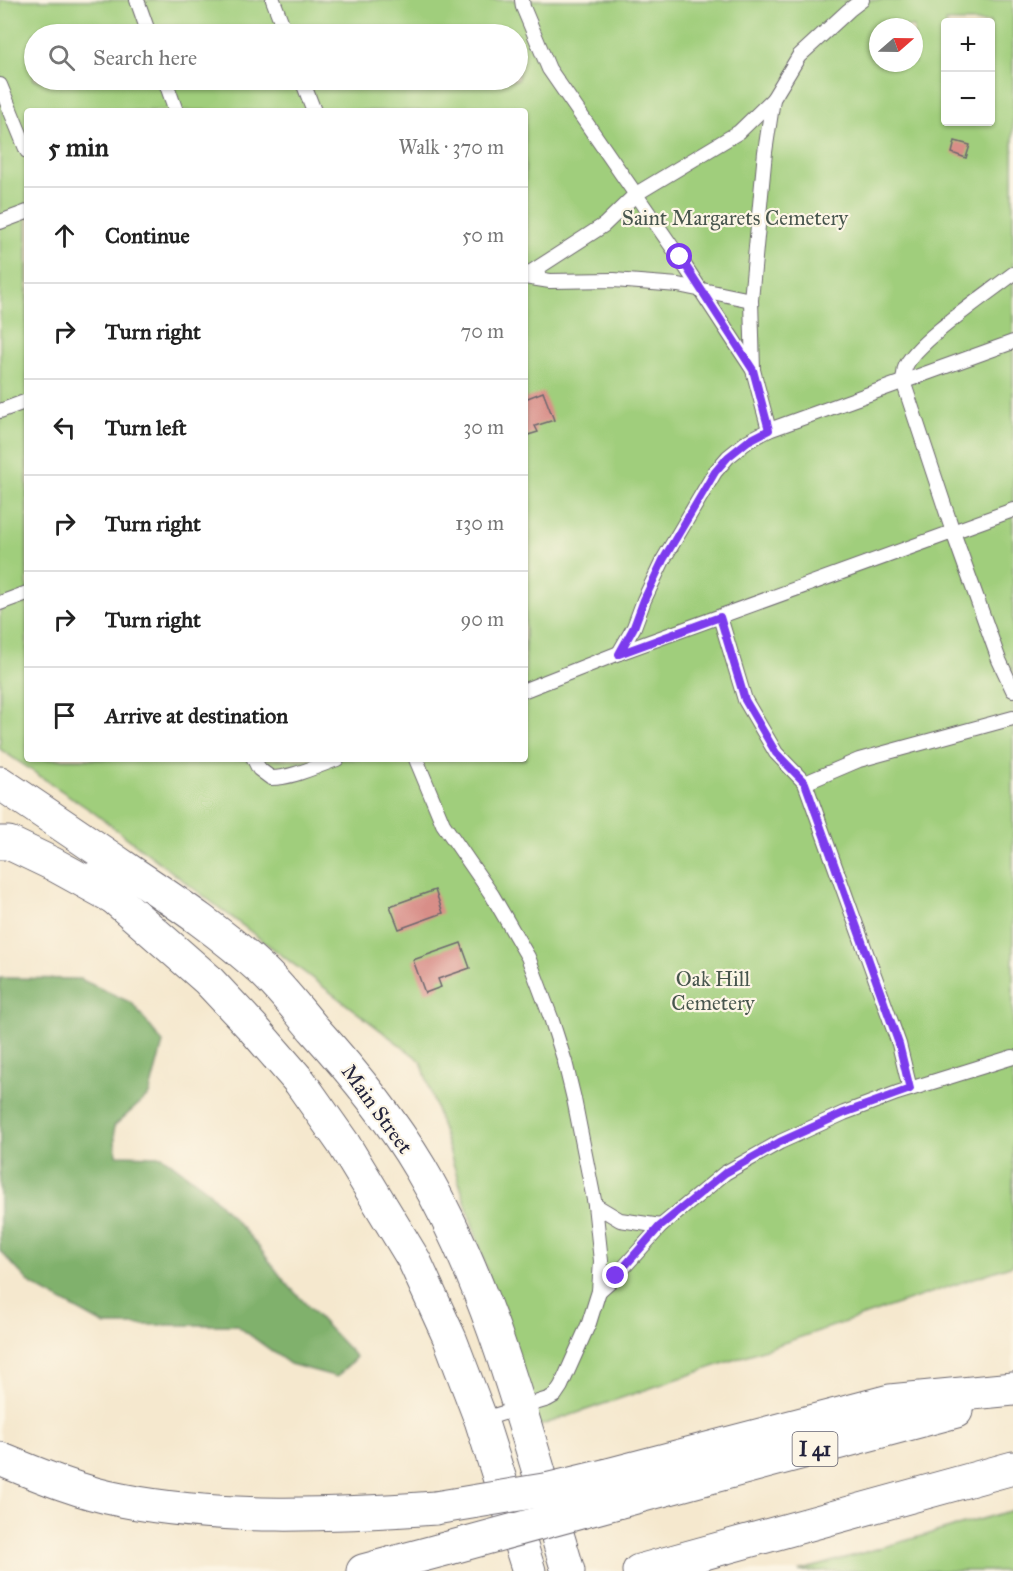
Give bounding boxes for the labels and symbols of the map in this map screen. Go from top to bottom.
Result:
north arrow [869,18,923,72]
park label: Saint Margarets Cemetery [622,205,849,231]
route start [666,243,692,269]
park label: Oak Hill Cemetery [671,966,756,1016]
street label: Main Street [336,1059,419,1159]
route end [602,1262,628,1288]
road number: I 41 [792,1432,838,1466]

